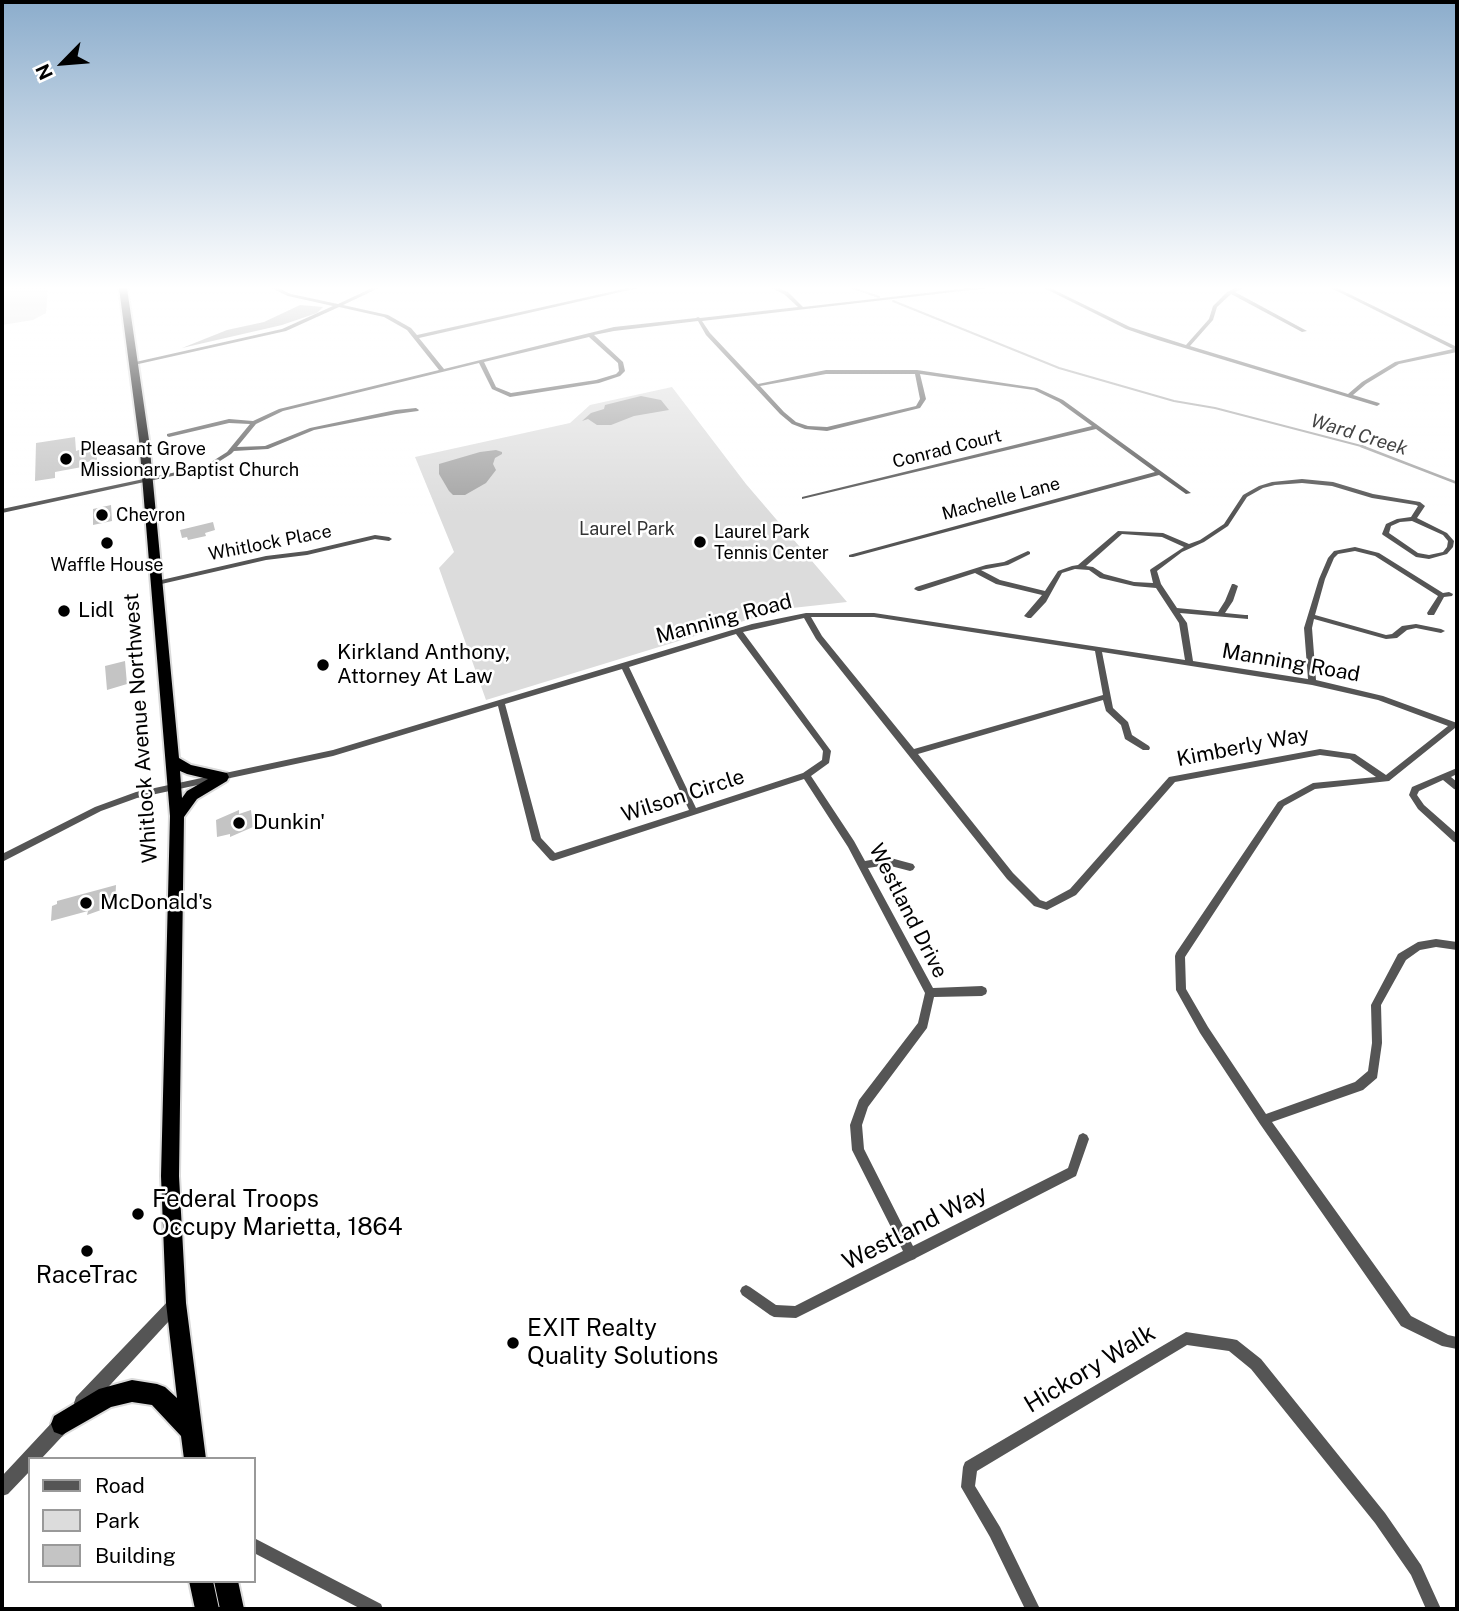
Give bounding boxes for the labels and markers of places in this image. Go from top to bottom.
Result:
place label: Pleasant Grove Missionary Baptist Church [80,438,299,480]
marker: Pleasant Grove Missionary Baptist Church [58,451,74,467]
place label: Chevron [116,504,185,526]
marker: Chevron [94,507,110,523]
place label: Laurel Park Tennis Center [714,521,829,564]
marker: Laurel Park Tennis Center [692,534,708,550]
marker: Waffle House [99,535,115,551]
place label: Waffle House [51,554,163,576]
place label: Lidl [78,598,114,624]
marker: Lidl [56,603,72,619]
place label: Kirkland Anthony, Attorney At Law [337,640,510,690]
marker: Kirkland Anthony, Attorney At Law [315,657,331,673]
place label: Dunkin' [253,810,325,836]
marker: Dunkin' [231,815,247,831]
place label: McDonald's [100,890,212,916]
marker: McDonald's [78,895,94,911]
place label: Federal Troops Occupy Marietta, 1864 [152,1186,403,1242]
marker: Federal Troops Occupy Marietta, 1864 [130,1206,146,1222]
marker: RaceTrac [79,1243,95,1259]
place label: RaceTrac [36,1262,138,1290]
place label: EXIT Realty Quality Solutions [527,1315,718,1371]
marker: EXIT Realty Quality Solutions [505,1335,521,1351]

